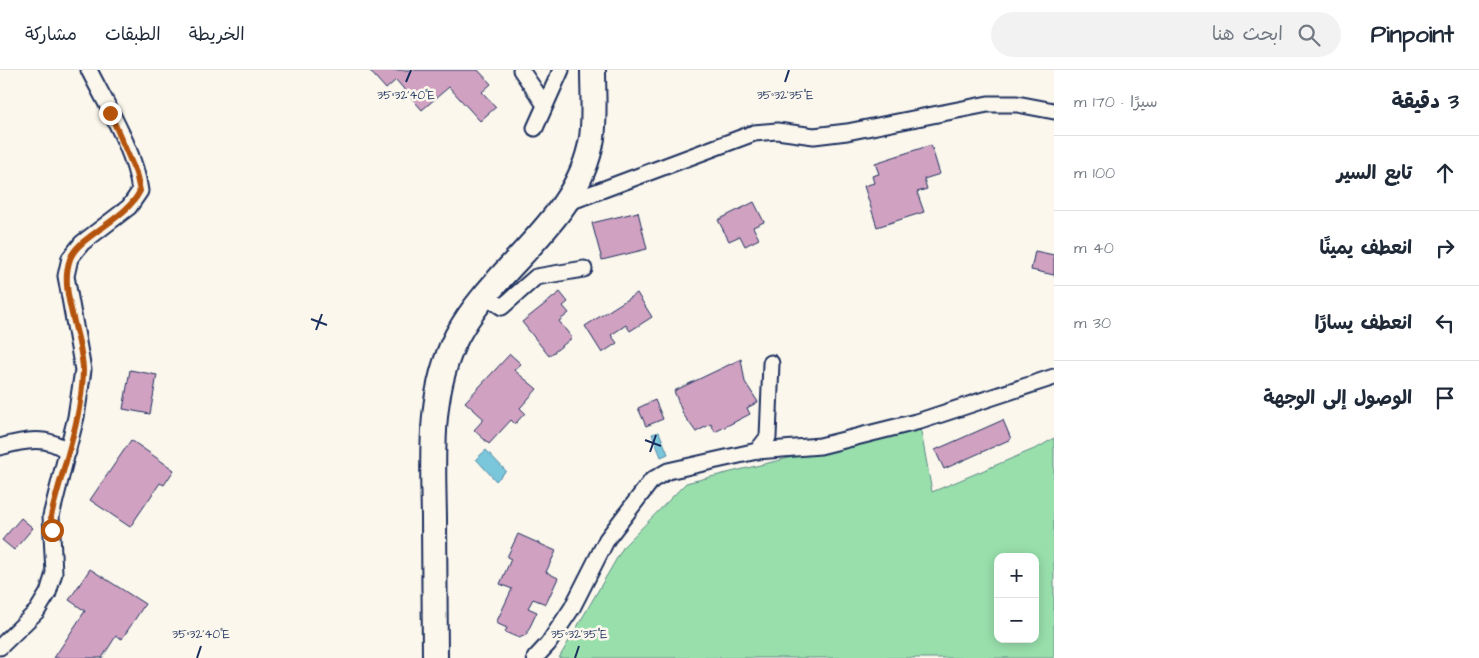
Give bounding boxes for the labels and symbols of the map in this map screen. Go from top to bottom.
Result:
text: 35°32'40"E [377,87,435,104]
text: 35°32'35"E [757,87,813,104]
route end [99,102,122,125]
route start [41,519,64,542]
text: 35°32'40"E [172,626,230,643]
text: 35°32'35"E [551,626,607,643]

